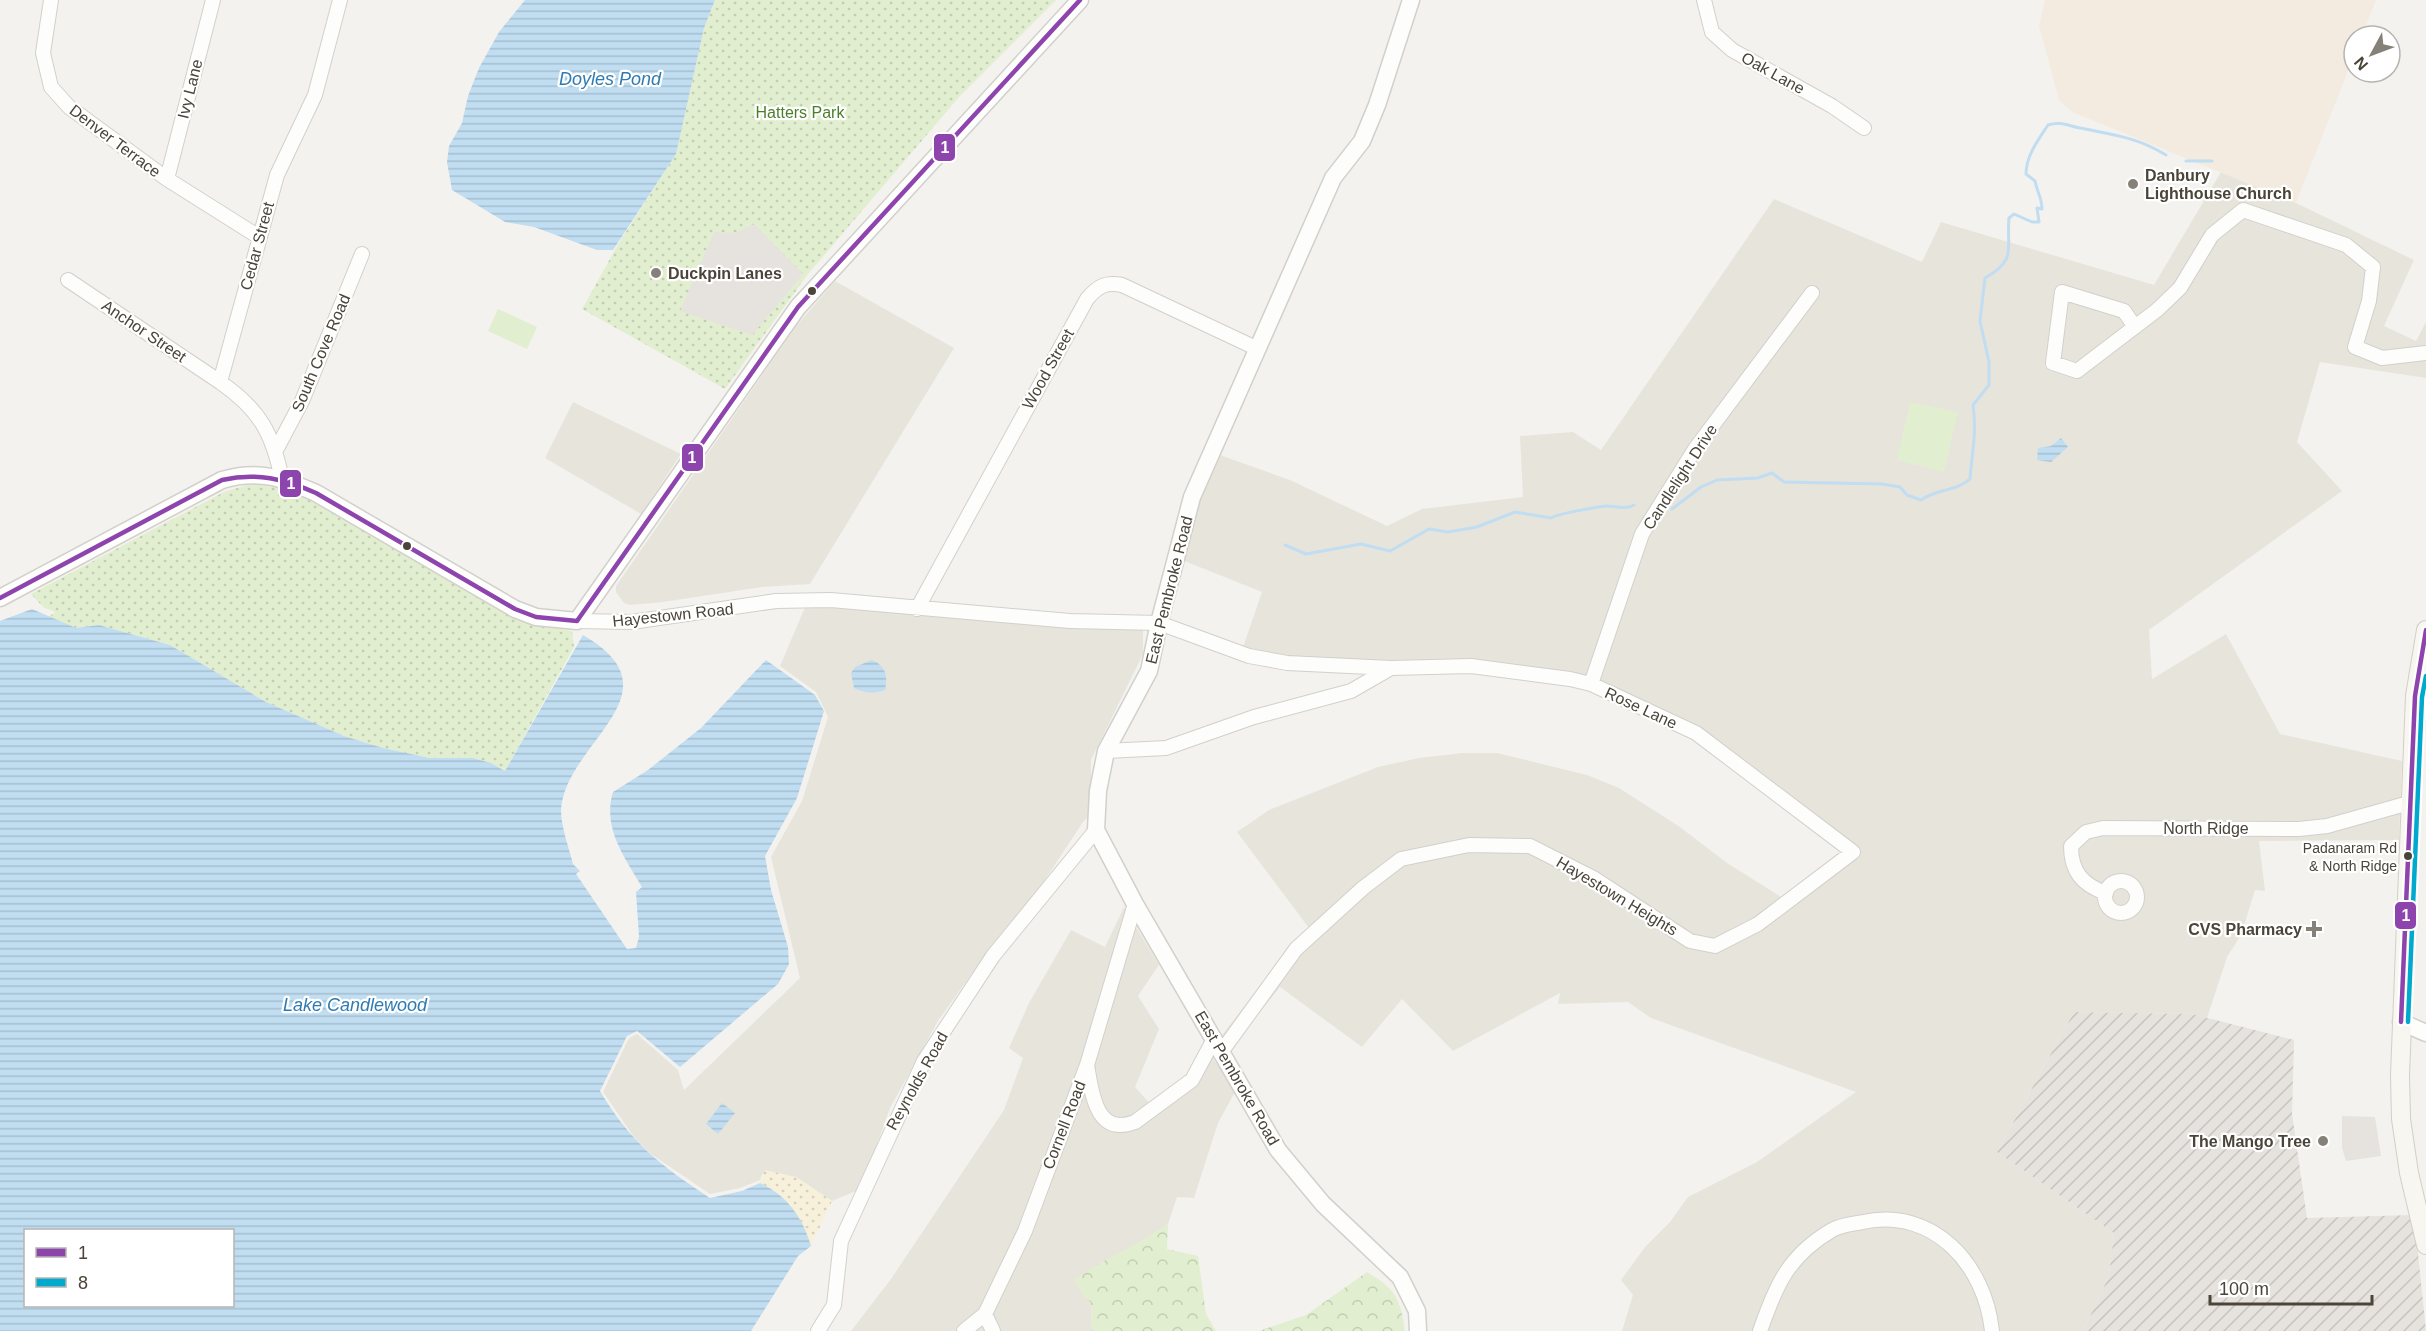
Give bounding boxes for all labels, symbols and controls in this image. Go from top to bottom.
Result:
north arrow [2342,24,2402,84]
street label: Oak Lane [1739,49,1808,97]
text: N [2351,54,2371,73]
street label: Ivy Lane [174,58,206,120]
water label: Doyles Pond [559,69,662,89]
street label: Denver Terrace [66,101,164,181]
park label: Hatters Park [756,104,845,121]
line badge: 1 [933,133,956,162]
text: 1 [941,139,950,156]
place label: Danbury Lighthouse Church [2145,167,2292,202]
marker: Danbury Lighthouse Church [2126,177,2140,191]
street label: Cedar Street [237,199,277,292]
place label: Duckpin Lanes [668,265,782,282]
marker: Duckpin Lanes [649,266,663,280]
unlabelled marker [806,285,818,297]
street label: South Cove Road [288,292,354,414]
street label: Anchor Street [99,297,190,366]
street label: Wood Street [1019,326,1077,412]
street label: Candlelight Drive [1640,421,1720,533]
line badge: 1 [681,443,704,472]
text: 1 [688,449,697,466]
line badge: 1 [279,469,302,498]
text: 1 [287,475,296,492]
street label: East Pembroke Road [1142,514,1196,666]
unlabelled marker [401,540,413,552]
street label: Hayestown Road [612,600,734,630]
street label: Rose Lane [1602,684,1680,732]
street label: North Ridge [2163,820,2249,837]
place label: Padanaram Rd & North Ridge [2303,840,2397,874]
marker: Padanaram Rd & North Ridge [2402,850,2414,862]
street label: Hayestown Heights [1554,853,1680,939]
line badge: 1 [2394,901,2417,930]
text: 1 [2402,907,2411,924]
place label: CVS Pharmacy [2188,921,2302,938]
marker: CVS Pharmacy [2307,922,2321,936]
water label: Lake Candlewood [283,995,428,1015]
street label: East Pembroke Road [1192,1008,1282,1148]
street label: Reynolds Road [883,1029,951,1133]
street label: Cornell Road [1039,1078,1089,1172]
place label: The Mango Tree [2189,1133,2311,1150]
marker: The Mango Tree [2316,1134,2330,1148]
legend [24,1229,234,1307]
text: 1 [78,1243,88,1263]
scale bar [2210,1268,2372,1306]
text: 8 [78,1273,88,1293]
text: 100 m [2219,1279,2269,1299]

